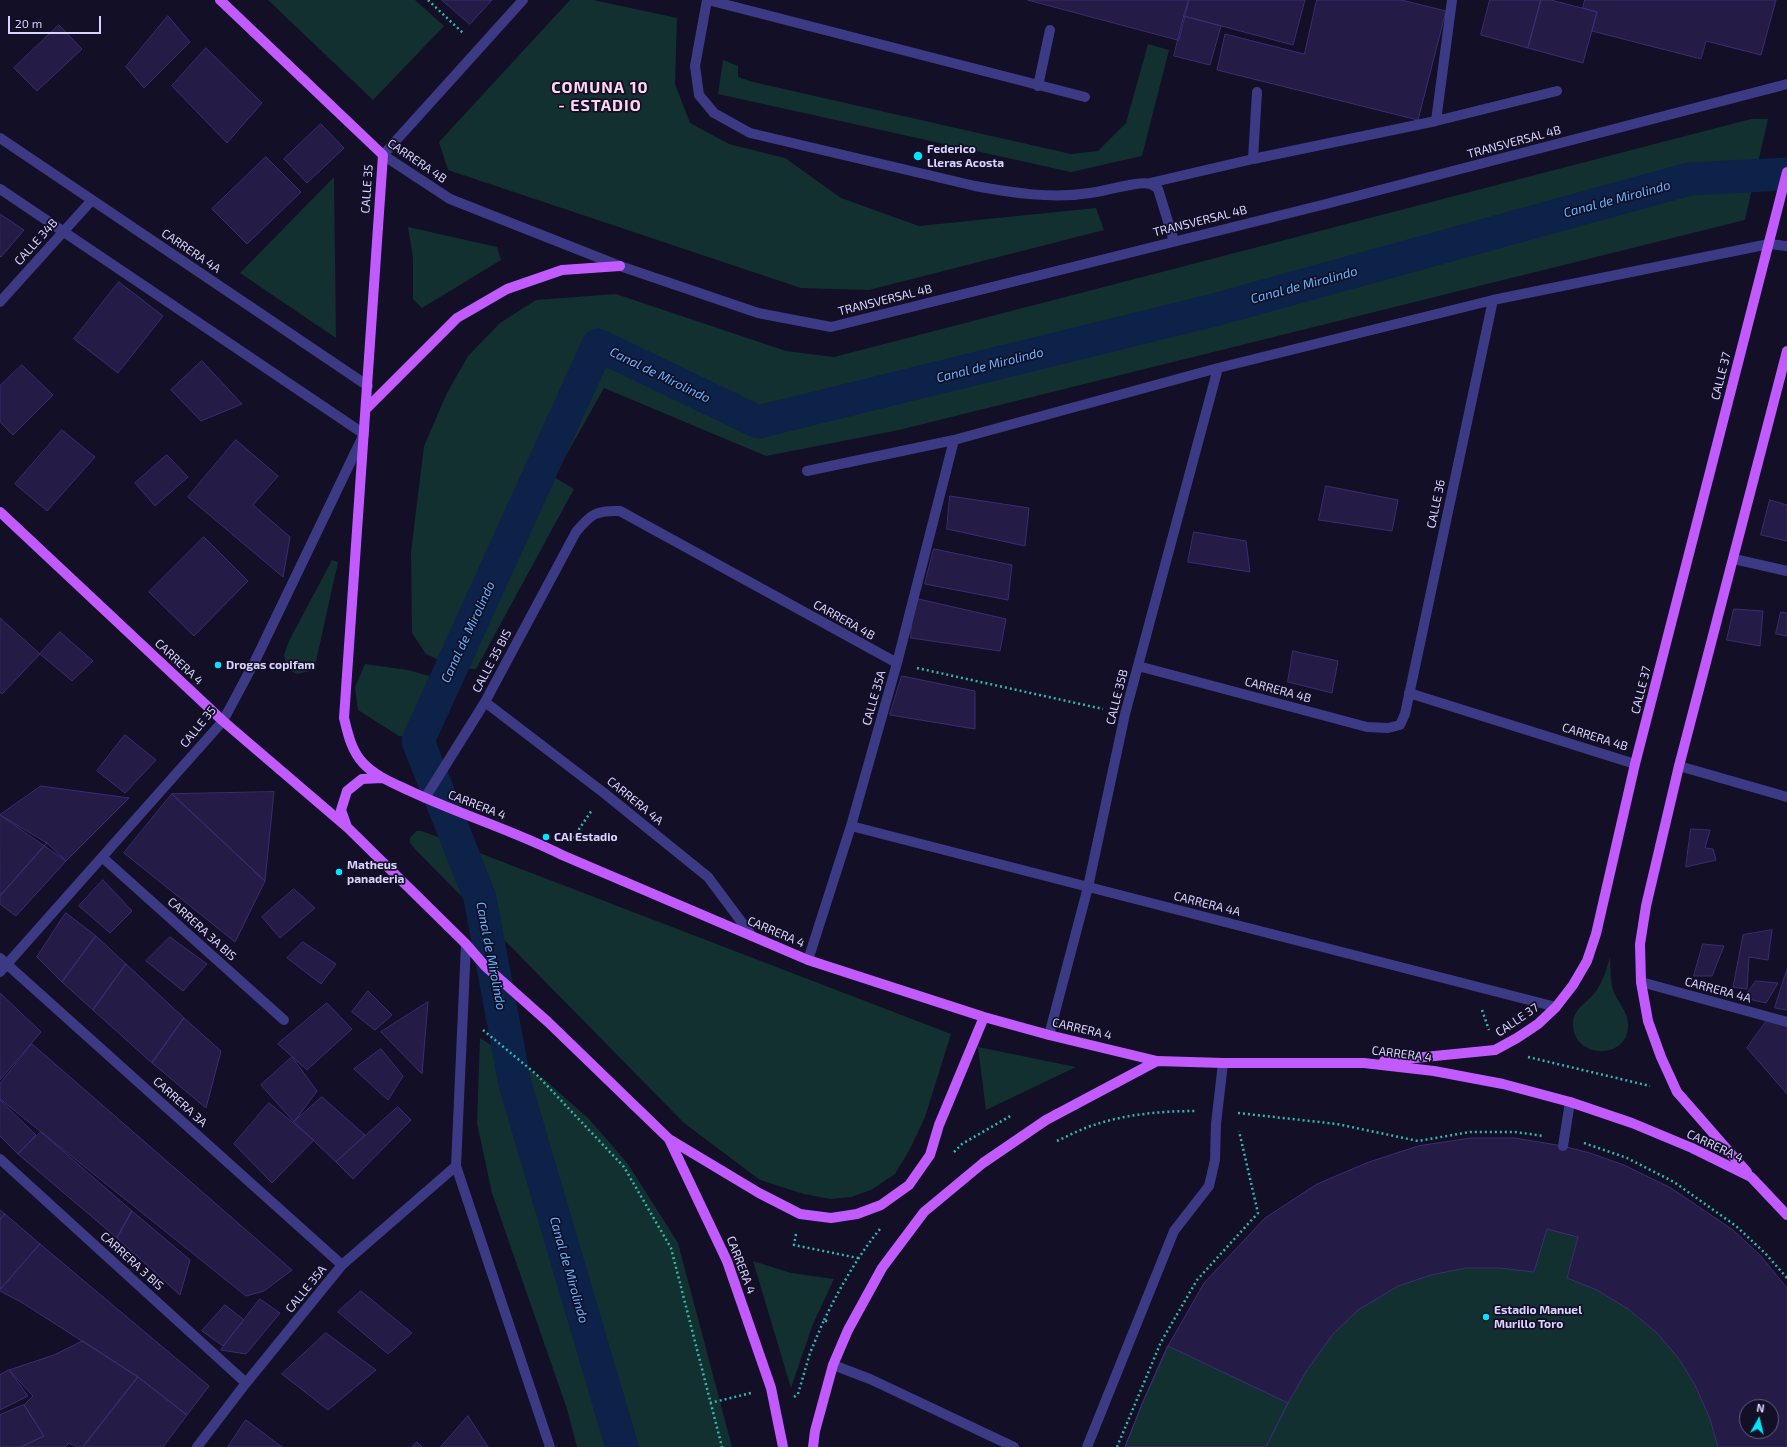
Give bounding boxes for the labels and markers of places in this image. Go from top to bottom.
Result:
place label: Federico Lleras Acosta [927,142,1004,170]
marker: Federico Lleras Acosta [912,150,924,162]
place label: Drogas copifam [226,658,315,672]
marker: Drogas copifam [213,660,223,670]
place label: CAI Estadio [554,830,618,844]
marker: CAI Estadio [541,832,551,842]
place label: Matheus panaderia [347,858,404,886]
marker: Matheus panaderia [334,867,344,877]
place label: Estadio Manuel Murillo Toro [1494,1303,1582,1331]
marker: Estadio Manuel Murillo Toro [1481,1312,1491,1322]

